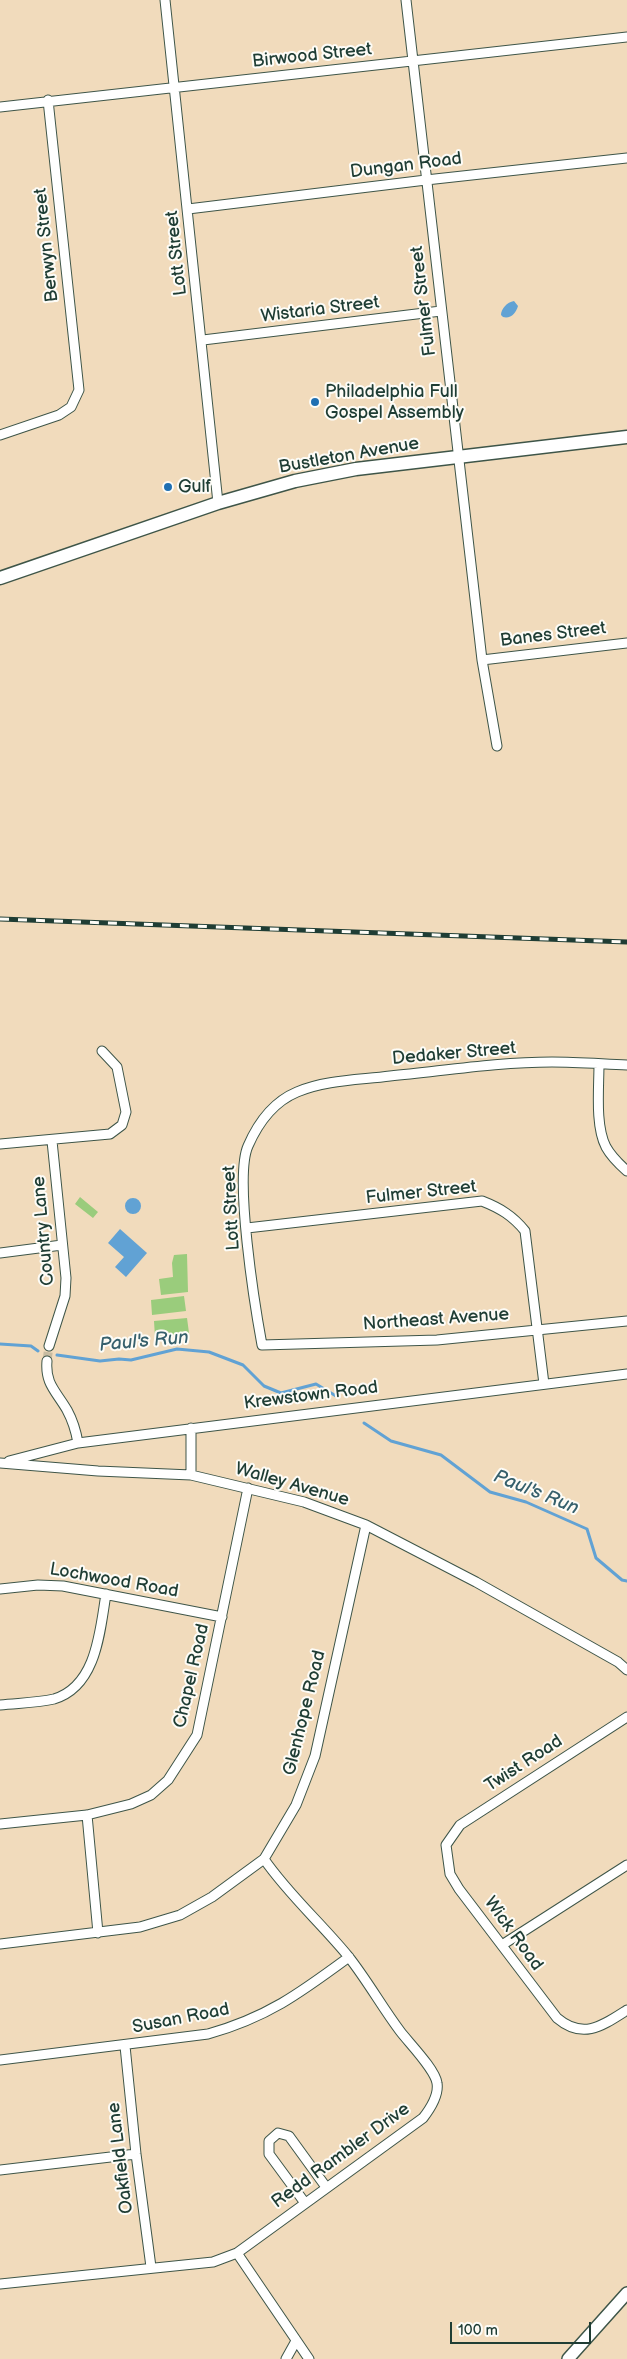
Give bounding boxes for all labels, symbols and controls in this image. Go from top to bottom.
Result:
street label: Birwood Street [251,39,373,73]
street label: Dungan Road [349,148,463,184]
street label: Berwyn Street [30,187,64,303]
street label: Lott Street [162,210,192,296]
street label: Fulmer Street [407,245,441,357]
street label: Wistaria Street [260,292,380,328]
place label: Philadelphia Full Gospel Assembly [325,381,464,424]
marker: Philadelphia Full Gospel Assembly [309,396,321,408]
street label: Bustleton Avenue [277,433,421,479]
place label: Gulf [178,476,211,498]
marker: Gulf [162,481,174,493]
street label: Banes Street [499,618,607,652]
street label: Dedaker Street [391,1038,517,1070]
street label: Lott Street [219,1165,245,1251]
street label: Country Lane [28,1175,60,1287]
street label: Fulmer Street [365,1176,477,1210]
street label: Northeast Avenue [362,1304,510,1336]
water label: Paul's Run [98,1327,190,1357]
street label: Krewstown Road [243,1377,379,1415]
street label: Walley Avenue [233,1458,351,1512]
water label: Paul's Run [490,1466,582,1520]
street label: Lochwood Road [48,1559,180,1603]
street label: Chapel Road [170,1622,214,1730]
street label: Glenhope Road [279,1648,331,1778]
street label: Twist Road [481,1731,567,1797]
street label: Wick Road [479,1893,547,1975]
street label: Susan Road [131,1999,231,2039]
street label: Redd Rambler Drive [268,2099,414,2213]
street label: Oakfield Lane [103,2101,139,2215]
scale bar [452,2312,593,2344]
text: 100 m [458,2321,498,2340]

